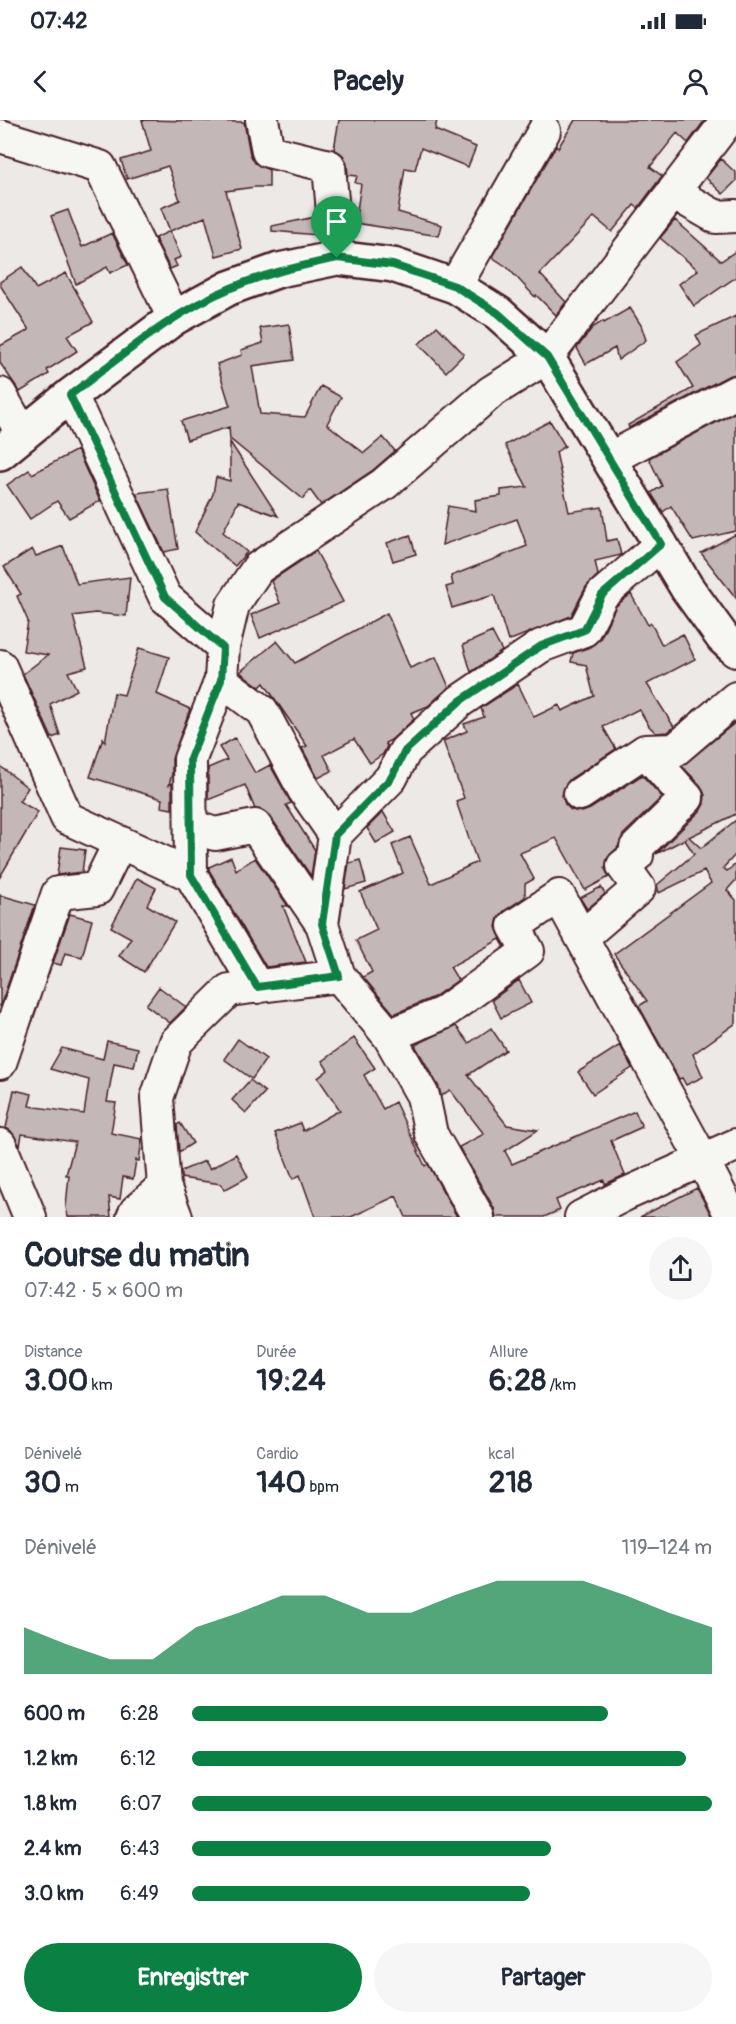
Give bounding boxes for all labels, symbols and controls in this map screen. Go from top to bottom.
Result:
text: 07:42 [30,7,88,35]
icon: back [24,65,57,98]
text: Pacely [332,65,404,98]
icon: person [679,65,712,98]
pin [311,196,362,258]
icon: arrive [320,205,353,238]
text: Course du matin [24,1235,250,1276]
button: share [649,1237,712,1300]
text: 07:42 · 5 × 600 m [24,1278,183,1303]
text: Distance [24,1342,83,1362]
text: Durée [256,1342,296,1362]
text: Allure [489,1342,528,1362]
text: 3.00 [24,1362,88,1399]
text: 19:24 [256,1362,326,1399]
text: 6:28 [489,1362,546,1399]
text: km [88,1375,113,1395]
text: /km [546,1375,576,1395]
text: Dénivelé [24,1444,82,1464]
text: Cardio [256,1444,298,1464]
text: kcal [489,1444,515,1464]
text: 30 [24,1464,61,1501]
text: 140 [256,1464,306,1501]
text: 218 [489,1464,532,1501]
text: m [61,1477,79,1497]
text: bpm [306,1477,339,1497]
text: Dénivelé [24,1535,97,1560]
text: 119–124 m [622,1535,712,1560]
text: 600 m [24,1701,85,1726]
text: 6:28 [120,1701,158,1726]
text: 1.2 km [24,1746,78,1771]
text: 6:12 [120,1746,156,1771]
text: 1.8 km [24,1791,77,1816]
text: 6:07 [120,1791,161,1816]
text: 2.4 km [24,1836,82,1861]
text: 6:43 [120,1836,160,1861]
text: 3.0 km [24,1881,84,1906]
text: 6:49 [120,1881,159,1906]
button: Enregistrer [24,1943,362,2012]
button: Partager [374,1943,712,2012]

